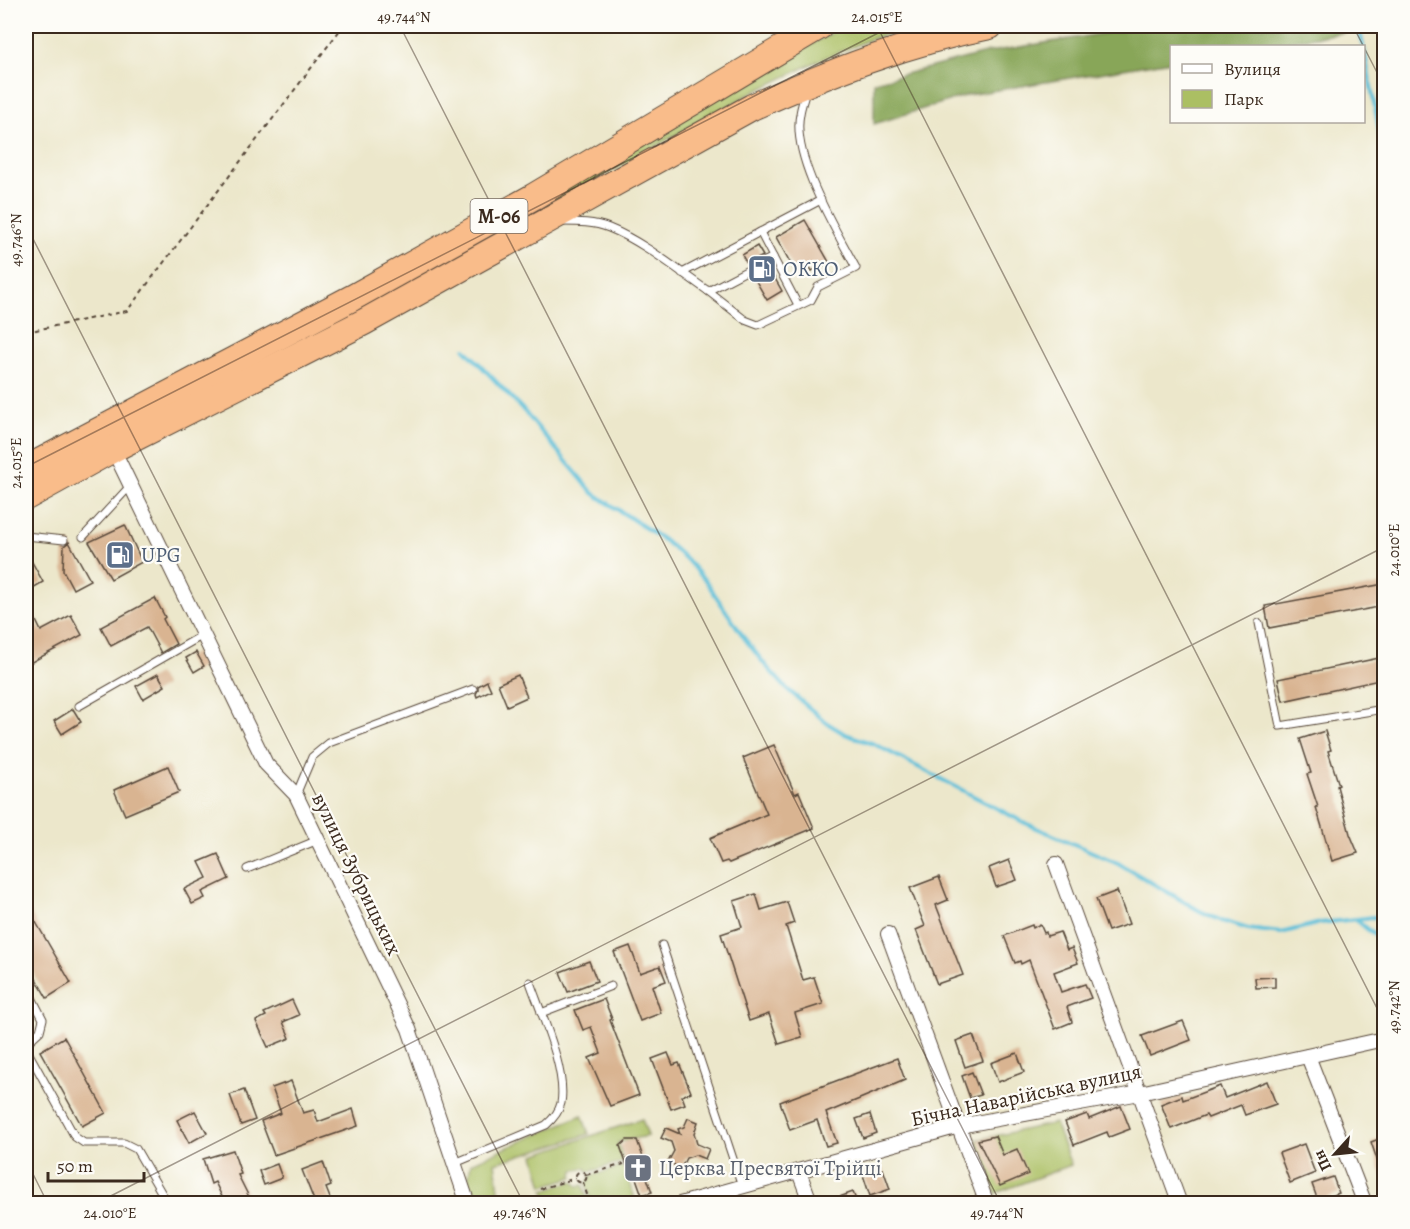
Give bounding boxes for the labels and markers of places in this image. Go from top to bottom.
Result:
fuel station icon: ОККО [746,253,778,285]
place label: ОККО [783,255,838,283]
fuel station icon: UPG [104,539,136,571]
place label: UPG [141,541,181,569]
church icon: Церква Пресвятої Трійці [622,1152,654,1184]
place label: Церква Пресвятої Трійці [659,1154,882,1182]

